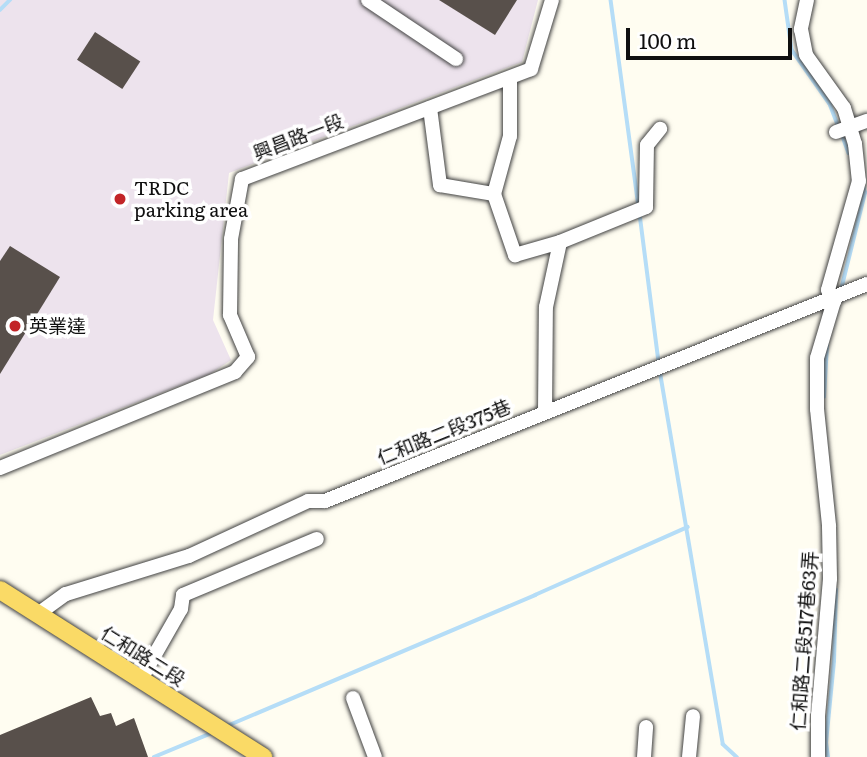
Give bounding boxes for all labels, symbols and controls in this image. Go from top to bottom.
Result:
scale bar [629,14,795,58]
text: 100 m [639,24,696,55]
street label: 興昌路一段 [250,109,346,165]
place label: TRDC parking area [134,177,248,221]
marker: TRDC parking area [112,191,128,207]
place label: 英業達 [29,315,86,337]
marker: 英業達 [7,318,23,334]
street label: 仁和路二段375巷 [374,395,514,469]
street label: 仁和路二段517巷63弄 [786,550,822,732]
street label: 仁和路二段 [97,621,189,691]

